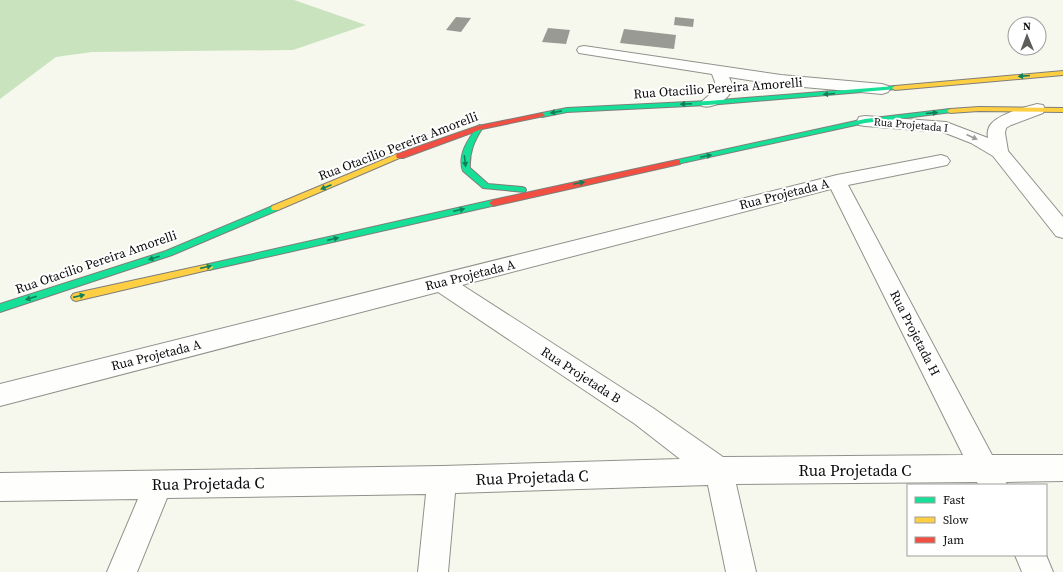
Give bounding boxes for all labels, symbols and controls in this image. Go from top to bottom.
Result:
north arrow [1007,16,1047,56]
text: N [1023,19,1031,34]
one-way arrow [1018,73,1030,80]
street label: Rua Otacilio Pereira Amorelli [633,74,803,102]
one-way arrow [823,90,835,97]
one-way arrow [680,100,692,107]
street label: Rua Otacilio Pereira Amorelli [316,108,480,184]
one-way arrow [550,109,562,115]
one-way arrow [926,109,938,116]
street label: Rua Projetada I [873,114,949,136]
one-way arrow [966,134,978,140]
one-way arrow [700,152,712,158]
one-way arrow [462,155,469,167]
street label: Rua Projetada A [737,175,831,213]
one-way arrow [573,180,585,186]
one-way arrow [320,184,332,190]
one-way arrow [454,207,466,213]
street label: Rua Otacilio Pereira Amorelli [13,226,179,298]
one-way arrow [326,235,339,241]
one-way arrow [148,255,160,261]
street label: Rua Projetada A [423,256,517,294]
one-way arrow [200,264,212,270]
street label: Rua Projetada H [886,287,944,379]
one-way arrow [73,292,85,298]
one-way arrow [24,295,36,301]
street label: Rua Projetada A [109,336,203,374]
street label: Rua Projetada B [538,343,624,407]
street label: Rua Projetada C [799,459,911,481]
street label: Rua Projetada C [475,464,589,490]
street label: Rua Projetada C [151,471,265,495]
legend [907,484,1047,556]
text: Fast [943,492,965,508]
text: Slow [943,512,969,528]
text: Jam [942,532,964,548]

